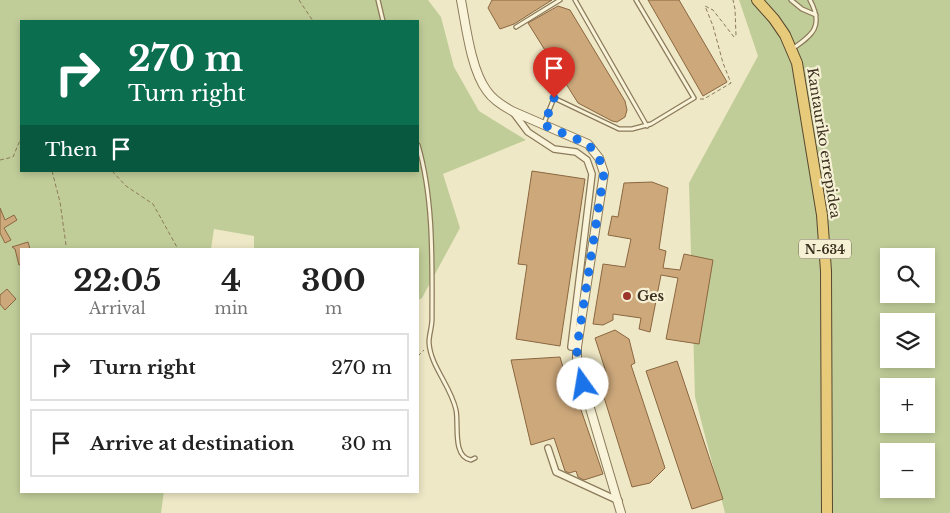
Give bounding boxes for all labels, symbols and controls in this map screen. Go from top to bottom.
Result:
text: 270 m [128,37,243,80]
icon: right [45,40,110,105]
pin [533,47,575,98]
icon: arrive [540,54,568,82]
street label: Kantauriko errepidea [803,66,845,220]
text: Turn right [128,80,246,107]
icon: arrive [107,135,135,163]
text: Then [45,138,97,161]
road number: N-634 [799,240,851,258]
map controls [880,248,935,498]
button: search [880,248,935,303]
text: 22:05 [73,262,161,299]
text: 4 [221,262,241,299]
text: 300 [301,262,366,299]
place label: Ges [637,287,664,305]
marker: Ges [621,290,633,302]
text: Arrival [89,298,146,318]
text: min [215,298,248,318]
text: m [325,298,342,318]
button: layers [880,313,935,368]
icon: right [47,353,75,381]
text: Turn right [90,356,196,379]
text: 270 m [331,356,392,379]
position arrow [556,357,608,409]
button: + [880,378,935,433]
icon: arrive [47,429,75,457]
text: Arrive at destination [90,432,294,455]
text: 30 m [341,432,392,455]
button: − [880,443,935,498]

